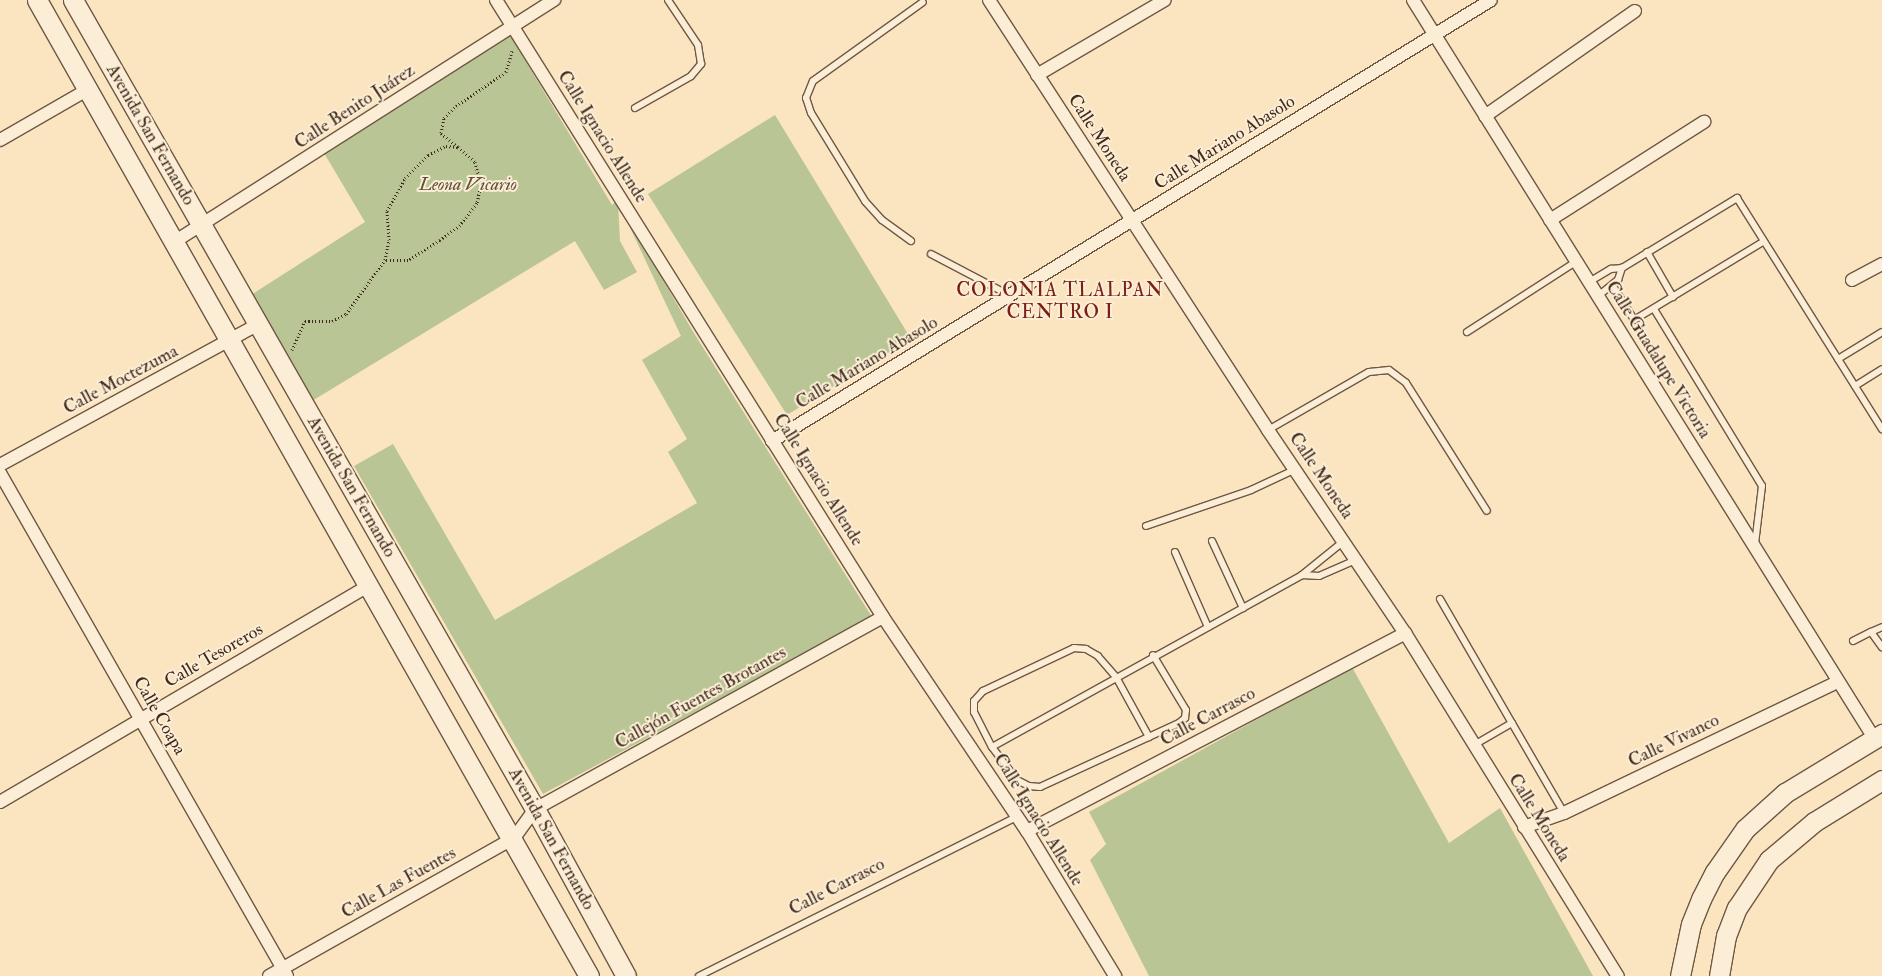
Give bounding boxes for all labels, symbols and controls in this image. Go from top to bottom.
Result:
street label: Calle Benito Juárez [291,60,419,154]
street label: Avenida San Fernando [101,61,199,209]
street label: Calle Ignacio Allende [553,67,651,207]
street label: Calle Moneda [1063,90,1135,186]
street label: Calle Mariano Abasolo [1151,91,1299,195]
park label: Leona Vicario [419,174,517,196]
street label: Calle Guadalupe Victoria [1601,277,1715,443]
district label: COLONIA TLALPAN CENTRO I [954,280,1166,324]
street label: Calle Mariano Abasolo [792,312,942,414]
street label: Calle Moctezuma [60,341,182,419]
street label: Calle Ignacio Allende [769,410,867,550]
street label: Avenida San Fernando [302,413,400,561]
street label: Calle Moneda [1284,429,1358,523]
street label: Calle Tesoreros [161,619,267,693]
street label: Callejón Fuentes Brotantes [612,642,790,754]
street label: Calle Coapa [128,673,190,759]
street label: Calle Carrasco [1157,683,1259,751]
street label: Calle Vivanco [1625,710,1723,772]
street label: Calle Ignacio Allende [989,750,1087,890]
street label: Avenida San Fernando [503,764,599,914]
street label: Calle Moneda [1503,770,1575,866]
street label: Calle Las Fuentes [338,843,460,923]
street label: Calle Carrasco [786,854,888,920]

